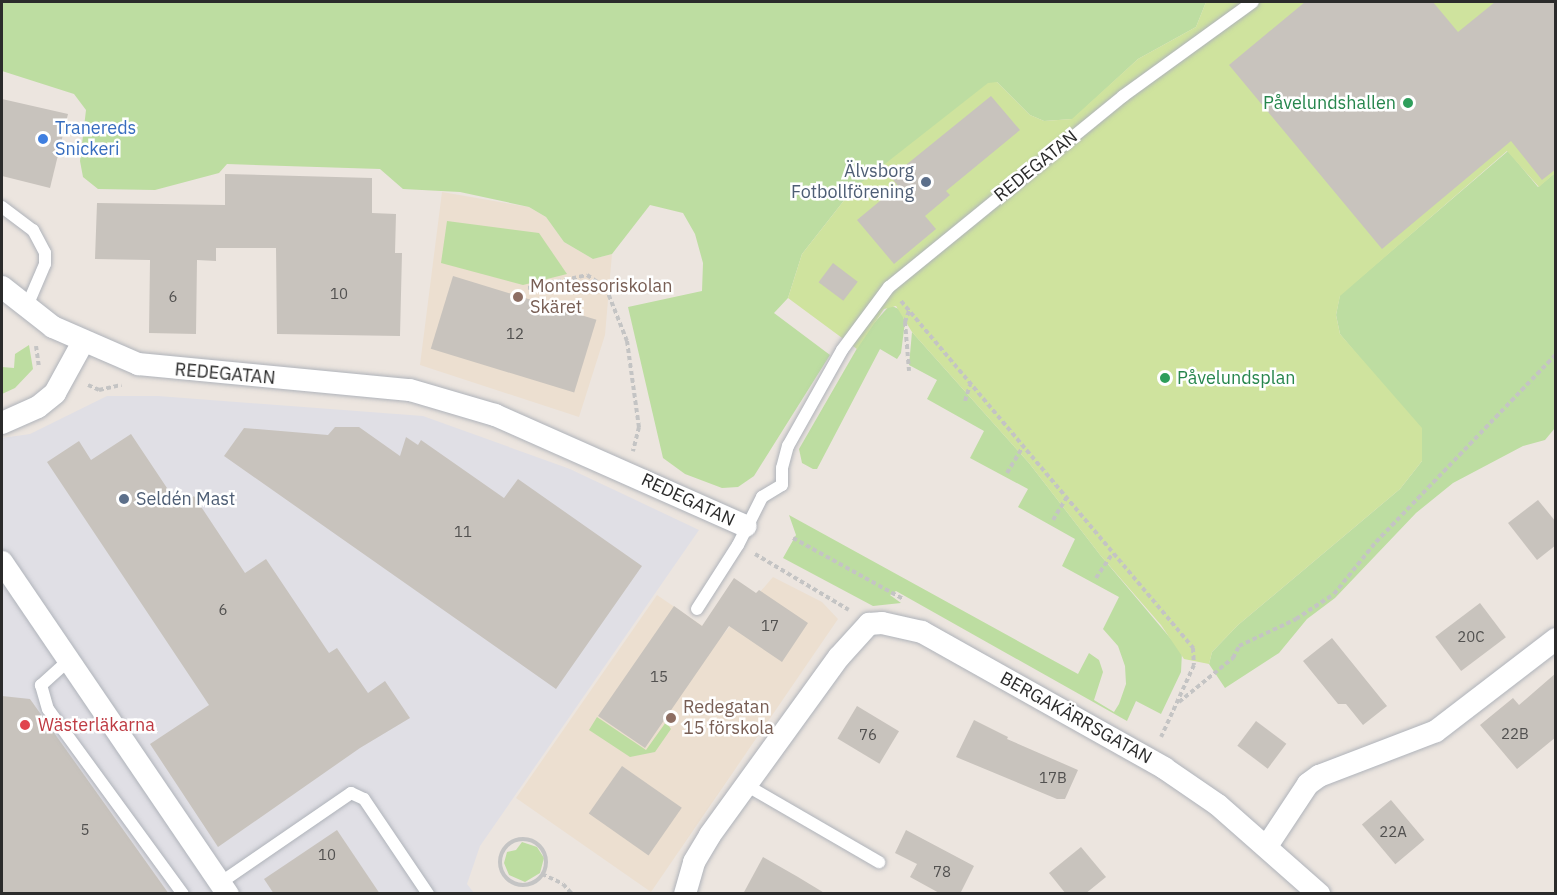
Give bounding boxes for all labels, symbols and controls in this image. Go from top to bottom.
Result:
place label: Påvelundshallen [1263,92,1396,114]
marker: Påvelundshallen [1401,96,1415,110]
place label: Tranereds Snickeri [55,118,136,160]
street label: REDEGATAN [990,126,1082,206]
marker: Tranereds Snickeri [36,132,50,146]
place label: Älvsborg Fotbollförening [791,161,914,204]
marker: Älvsborg Fotbollförening [919,175,933,189]
place label: Montessoriskolan Skäret [530,276,672,318]
house number: 10 [330,285,348,303]
house number: 6 [169,288,177,306]
marker: Montessoriskolan Skäret [511,290,525,304]
house number: 12 [506,325,524,343]
street label: REDEGATAN [174,359,276,389]
place label: Påvelundsplan [1177,367,1296,389]
marker: Påvelundsplan [1158,371,1172,385]
street label: REDEGATAN [638,469,738,531]
place label: Seldén Mast [136,488,235,510]
marker: Seldén Mast [117,492,131,506]
house number: 11 [454,523,472,541]
house number: 6 [219,601,227,619]
house number: 17 [761,617,779,635]
house number: 20C [1457,628,1485,646]
street label: BERGAKÄRRSGATAN [996,667,1156,769]
house number: 15 [650,668,668,686]
place label: Redegatan 15 förskola [683,697,774,740]
marker: Redegatan 15 förskola [664,711,678,725]
place label: Wästerläkarna [38,714,155,736]
marker: Wästerläkarna [16,716,34,734]
house number: 22B [1501,725,1529,743]
house number: 76 [859,726,877,744]
house number: 17B [1039,769,1067,787]
house number: 5 [81,821,89,839]
house number: 22A [1379,823,1407,841]
house number: 10 [318,846,336,864]
house number: 78 [933,863,951,881]

